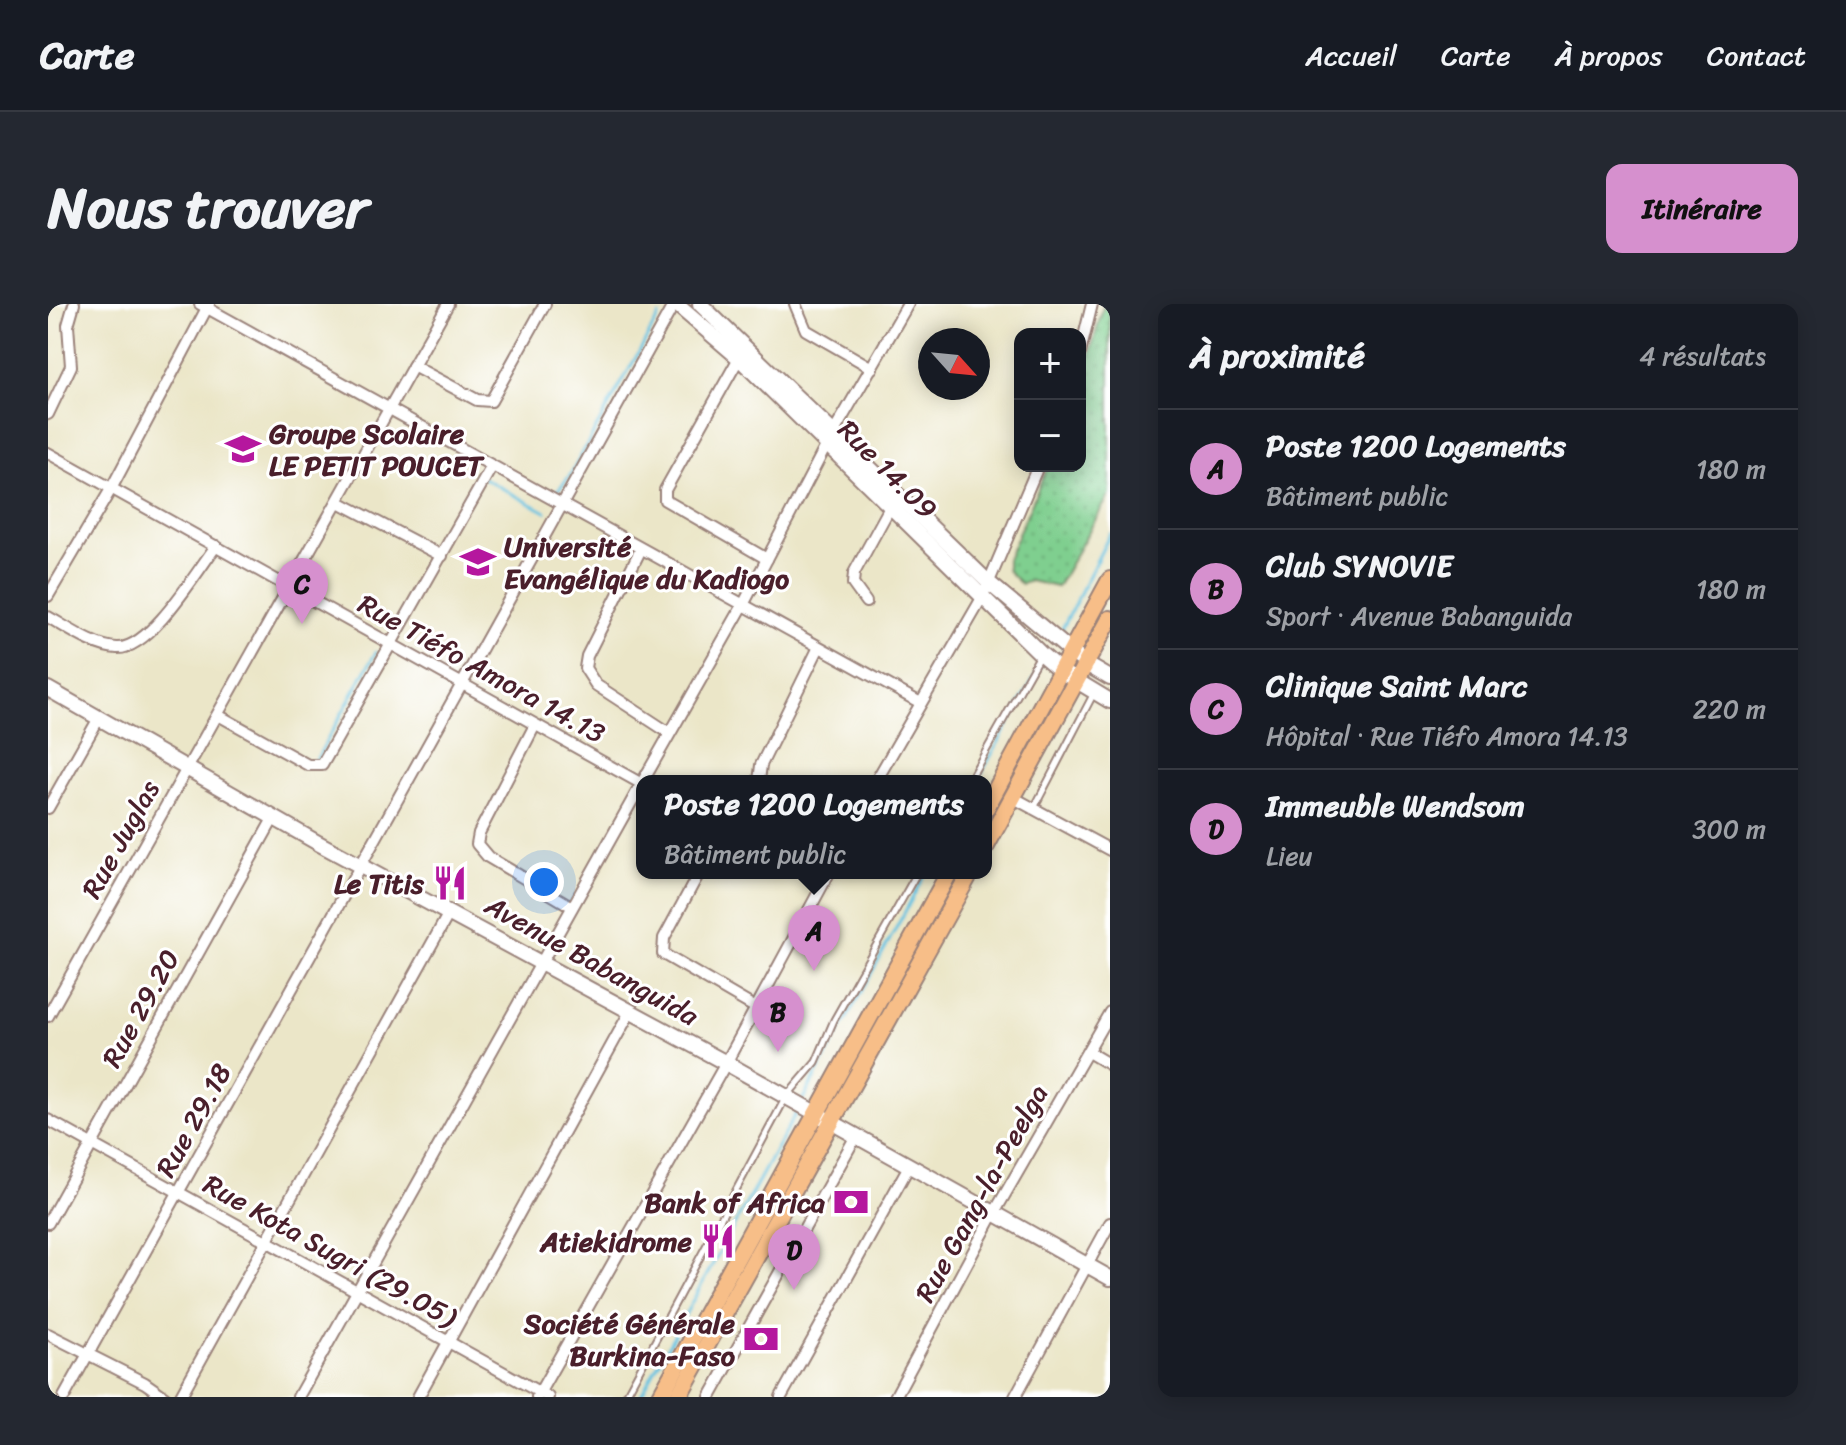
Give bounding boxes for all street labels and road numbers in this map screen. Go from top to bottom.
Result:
street label: Rue 14.09 [826,407,950,531]
street label: Rue Tiéfo Amora 14.13 [349,580,615,757]
street label: Rue Juglas [68,770,173,908]
street label: Avenue Babanguida [475,881,709,1040]
street label: Rue 29.20 [88,940,193,1077]
street label: Rue 29.18 [142,1054,245,1187]
street label: Rue Gang-la-Peelga [901,1075,1062,1312]
street label: Rue Kota Sugri (29.05) [194,1160,467,1341]

